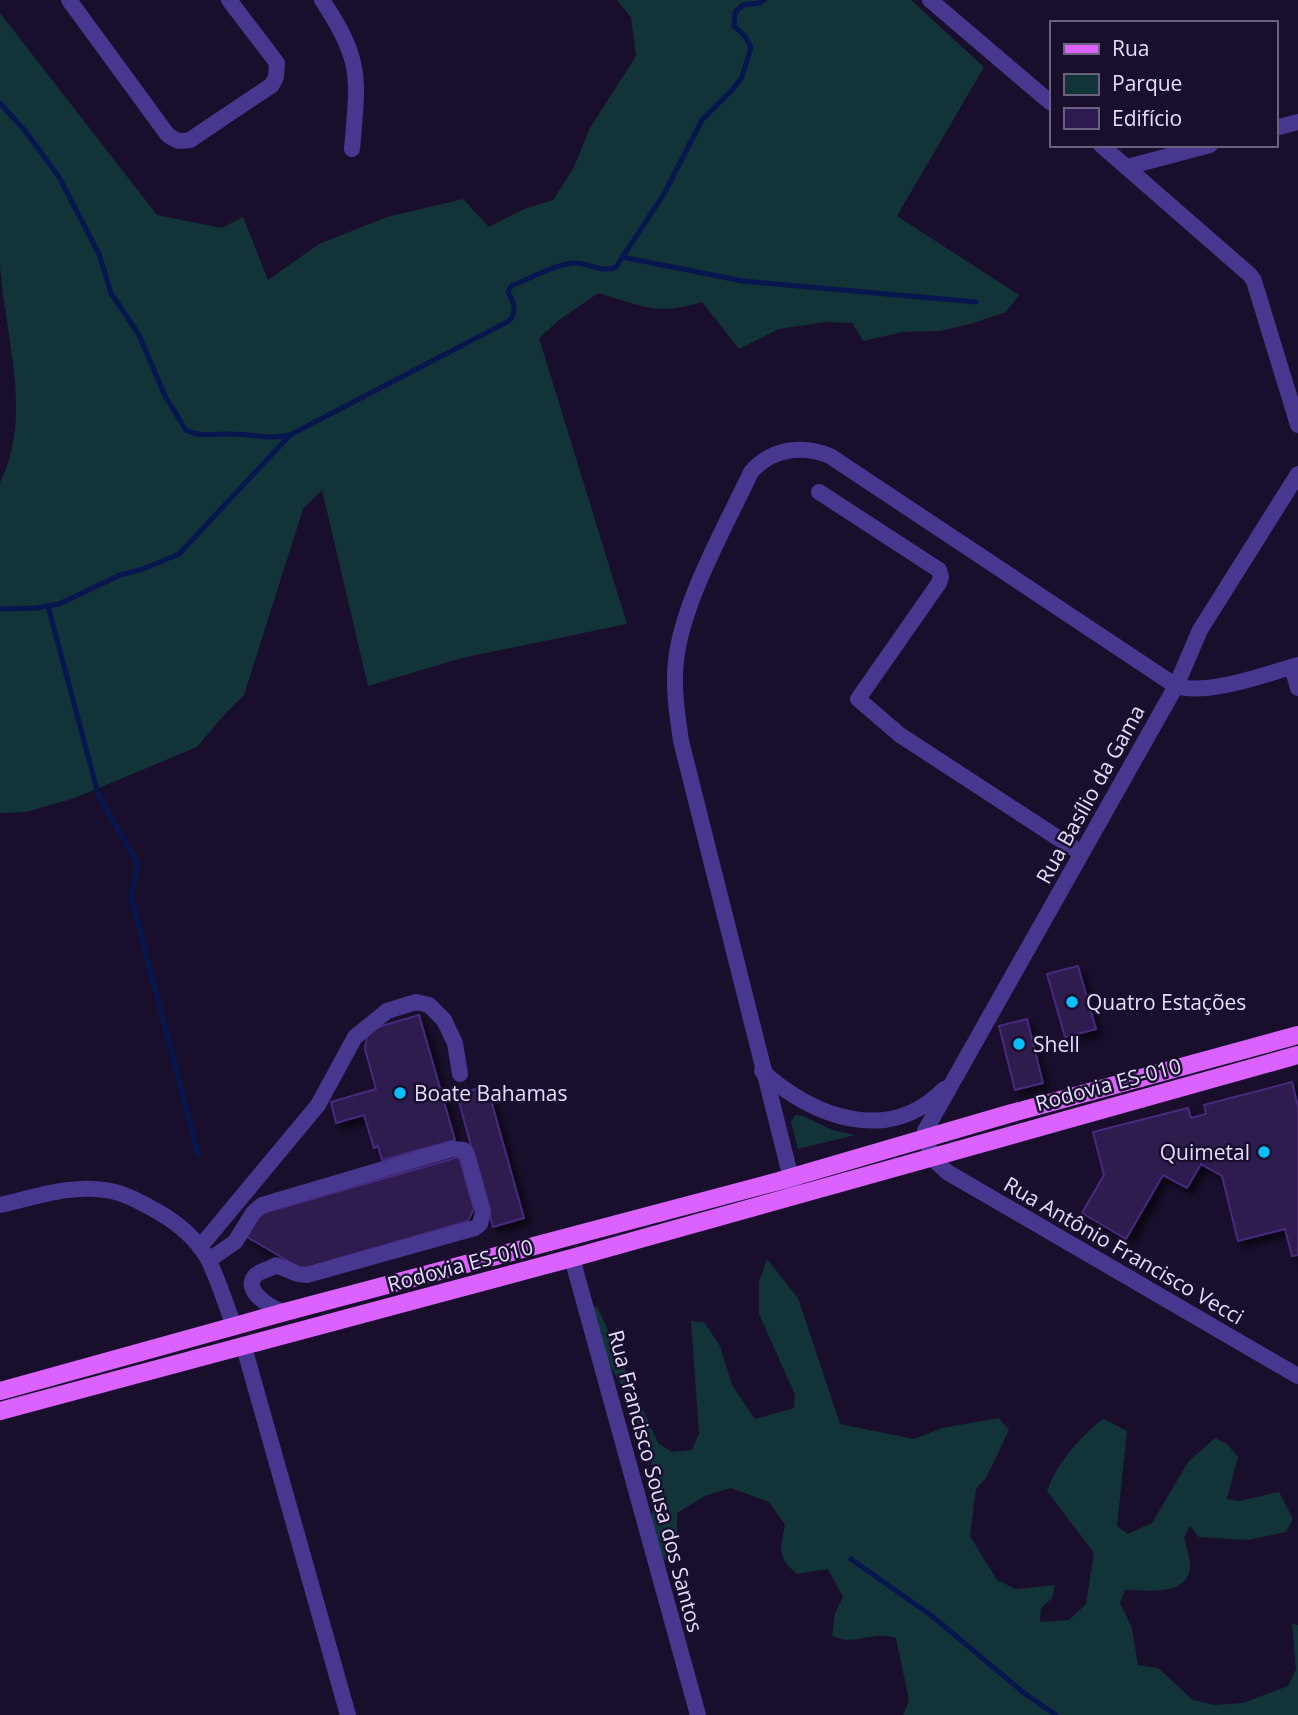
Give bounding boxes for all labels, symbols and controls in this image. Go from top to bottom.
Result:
legend [1050,21,1277,147]
text: Rua [1112,34,1150,62]
text: Parque [1112,69,1182,97]
text: Edifício [1112,104,1182,132]
street label: Rua Basílio da Gama [1029,700,1151,888]
place label: Quatro Estações [1086,988,1246,1016]
marker: Quatro Estações [1064,994,1080,1010]
place label: Shell [1033,1030,1080,1058]
marker: Shell [1011,1036,1027,1052]
street label: Rodovia ES-010 [1032,1051,1184,1117]
place label: Boate Bahamas [414,1079,568,1107]
marker: Boate Bahamas [392,1085,408,1101]
place label: Quimetal [1160,1138,1250,1166]
marker: Quimetal [1256,1144,1272,1160]
street label: Rua Antônio Francisco Vecci [999,1170,1249,1330]
street label: Rodovia ES-010 [384,1232,536,1298]
street label: Rua Francisco Sousa dos Santos [602,1327,710,1635]

